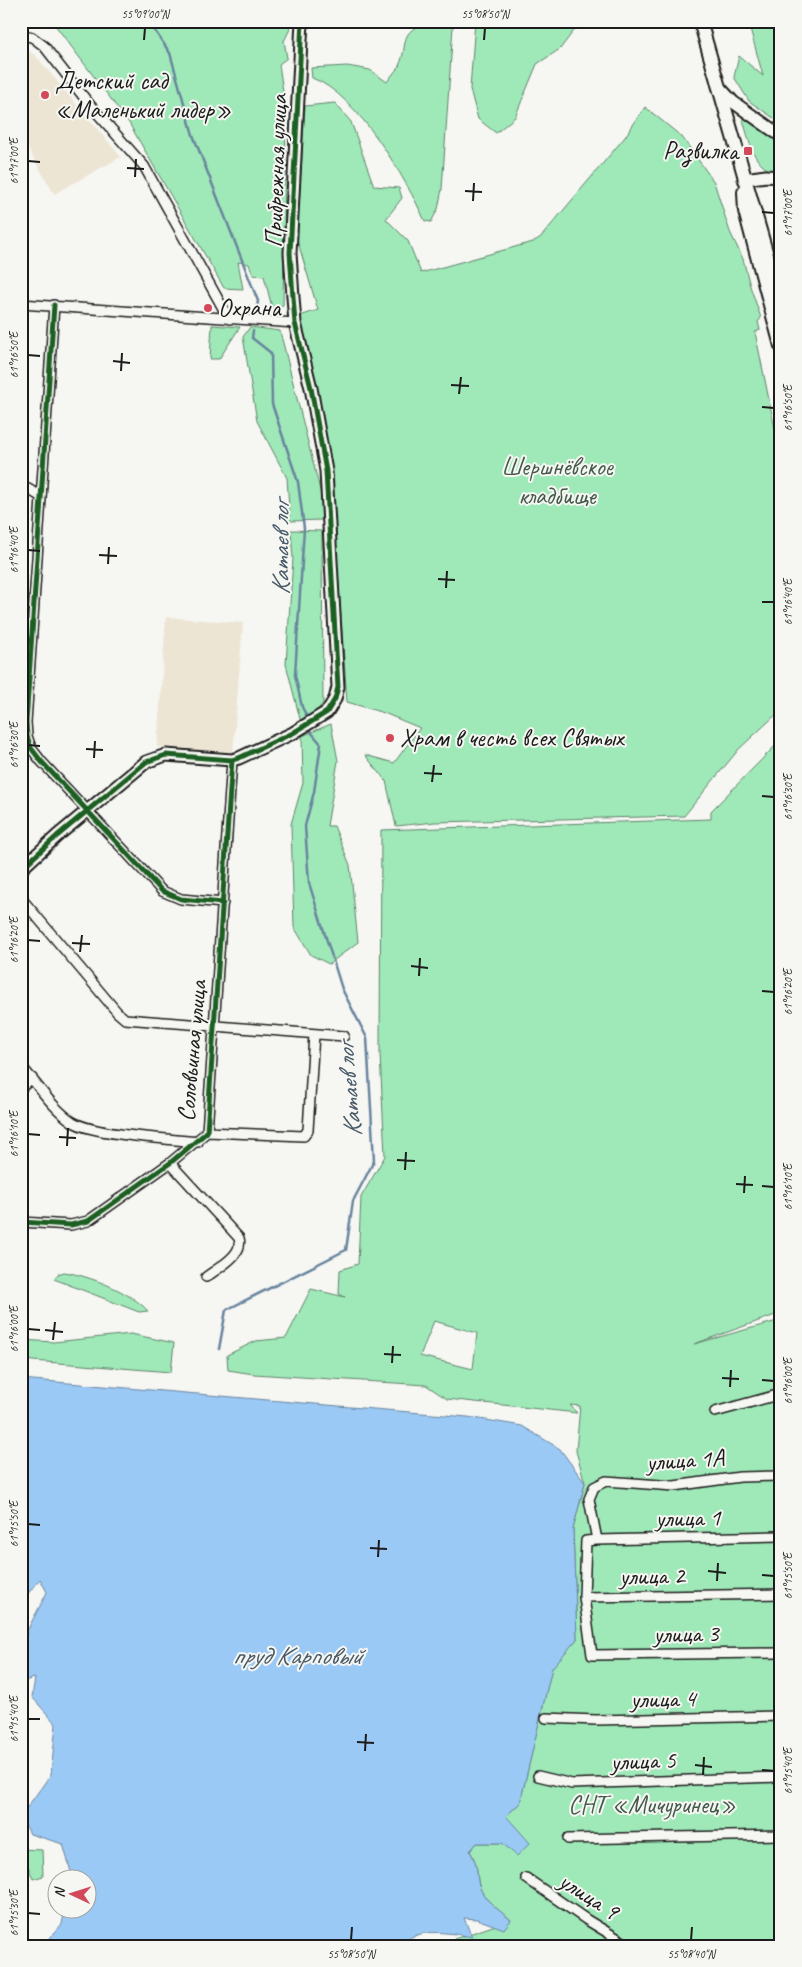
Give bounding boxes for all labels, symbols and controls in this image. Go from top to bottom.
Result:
text: 55°09'00"N [121,6,170,22]
text: 55°08'50"N [461,6,510,22]
place label: Детский сад «Маленький лидер» [55,65,231,126]
marker: Детский сад «Маленький лидер» [39,89,51,101]
street label: Прибрежная улица [257,92,295,248]
place label: Развилка [663,135,741,168]
text: 61°17'00"E [6,136,22,184]
marker: Развилка [742,145,754,157]
text: 61°17'00"E [780,188,796,236]
place label: Охрана [218,292,282,324]
marker: Охрана [202,302,214,314]
text: 61°16'50"E [6,330,22,378]
text: 61°16'50"E [780,383,796,431]
park label: Шершнёвское кладбище [501,451,615,512]
water label: Катаев лог [264,495,297,595]
text: 61°16'40"E [6,525,22,573]
text: 61°16'40"E [780,577,796,625]
text: 61°16'30"E [6,720,22,768]
place label: Храм в честь всех Святых [400,722,626,754]
marker: Храм в честь всех Святых [384,732,396,744]
text: 61°16'30"E [780,772,796,820]
text: 61°16'20"E [6,915,22,963]
text: 61°16'20"E [780,967,796,1015]
street label: Соловьиная улица [170,977,214,1123]
water label: Катаев лог [328,1036,370,1138]
text: 61°16'10"E [6,1109,22,1157]
text: 61°16'10"E [780,1162,796,1210]
text: 61°16'00"E [6,1304,22,1352]
text: 61°16'00"E [780,1356,796,1404]
street label: улица 1А [643,1441,726,1479]
text: 61°15'50"E [6,1499,22,1547]
street label: улица 1 [653,1501,723,1535]
text: 61°15'50"E [780,1551,796,1599]
street label: улица 2 [617,1559,687,1593]
street label: улица 3 [651,1617,721,1651]
water label: пруд Карповый [232,1639,367,1672]
street label: улица 4 [628,1682,699,1716]
text: 61°15'40"E [6,1694,22,1742]
street label: улица 5 [608,1744,678,1778]
text: 61°15'40"E [780,1746,796,1794]
park label: СНТ «Мичуринец» [568,1789,736,1821]
street label: улица 9 [551,1864,627,1928]
north arrow [48,1870,98,1920]
text: N [51,1886,68,1898]
text: 61°15'30"E [6,1888,22,1936]
text: 55°08'50"N [327,1946,376,1962]
text: 55°08'40"N [667,1946,716,1962]

